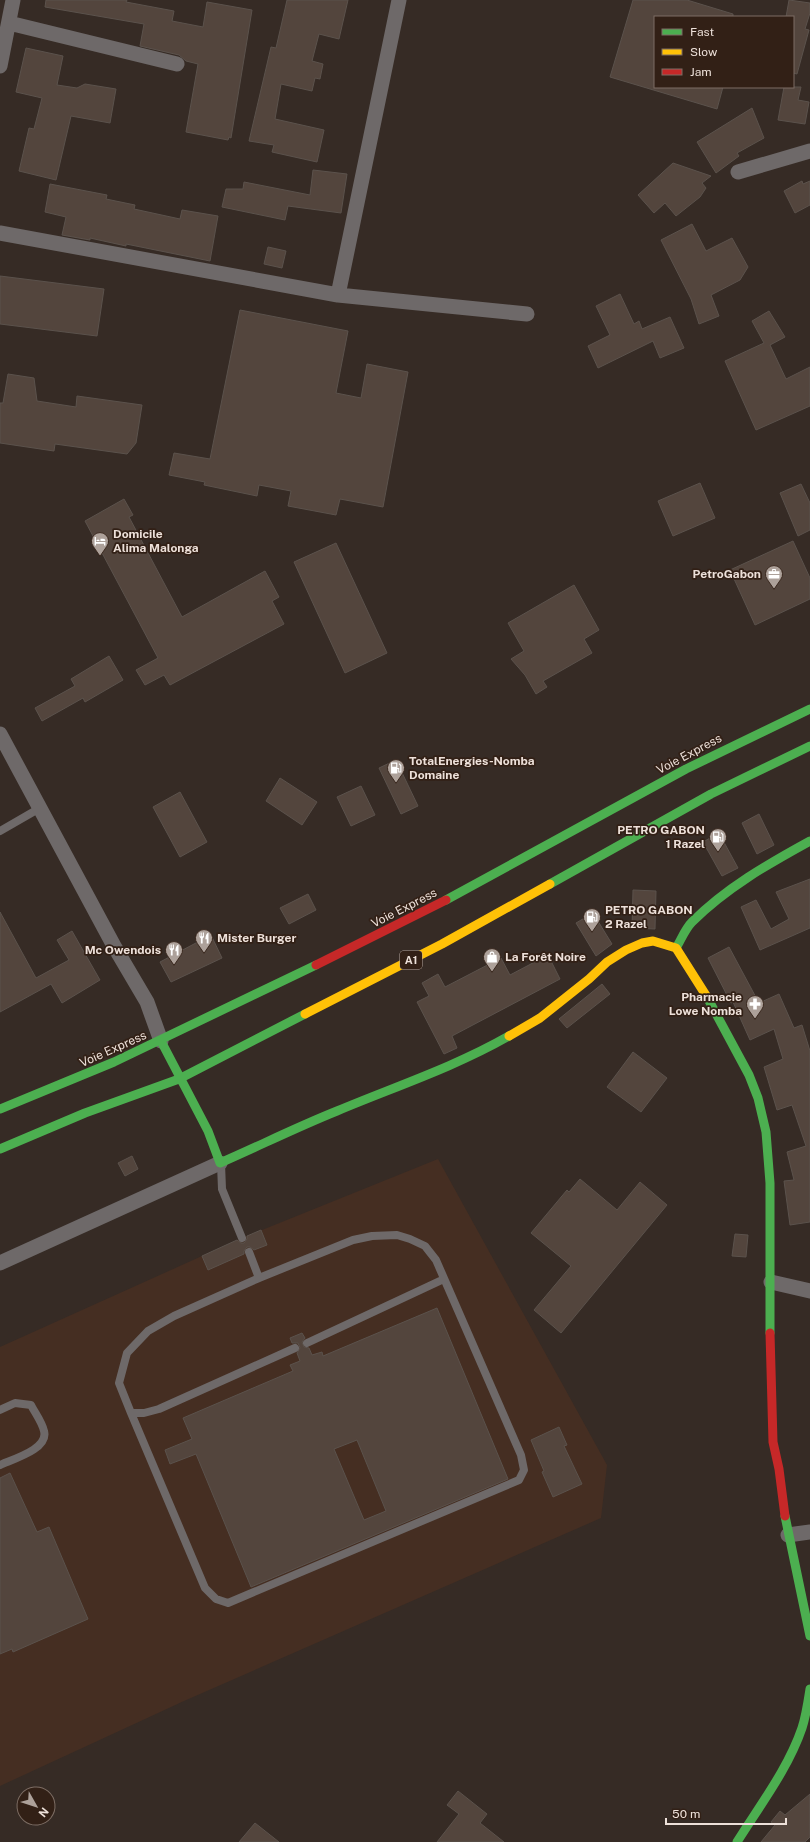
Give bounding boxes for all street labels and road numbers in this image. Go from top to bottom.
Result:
street label: Voie Express [654,731,724,777]
street label: Voie Express [369,885,439,931]
road number: A1 [400,951,422,969]
street label: Voie Express [77,1028,149,1070]

